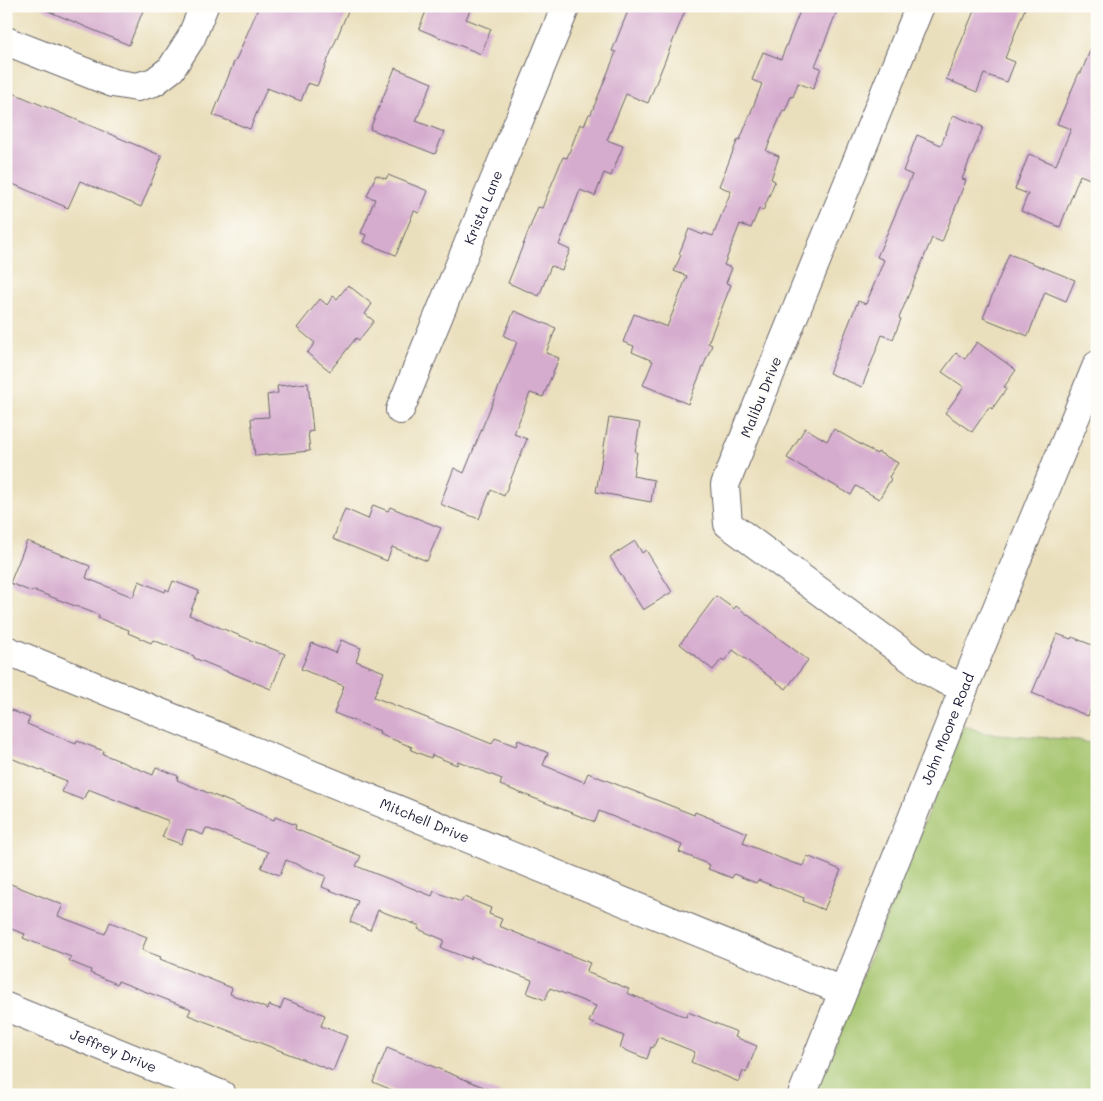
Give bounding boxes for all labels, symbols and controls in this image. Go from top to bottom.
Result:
street label: Krista Lane [459,167,506,247]
street label: Malibu Drive [736,354,785,440]
street label: John Moore Road [916,670,978,788]
street label: Mitchell Drive [377,793,472,847]
street label: Jeffrey Drive [68,1024,160,1076]

